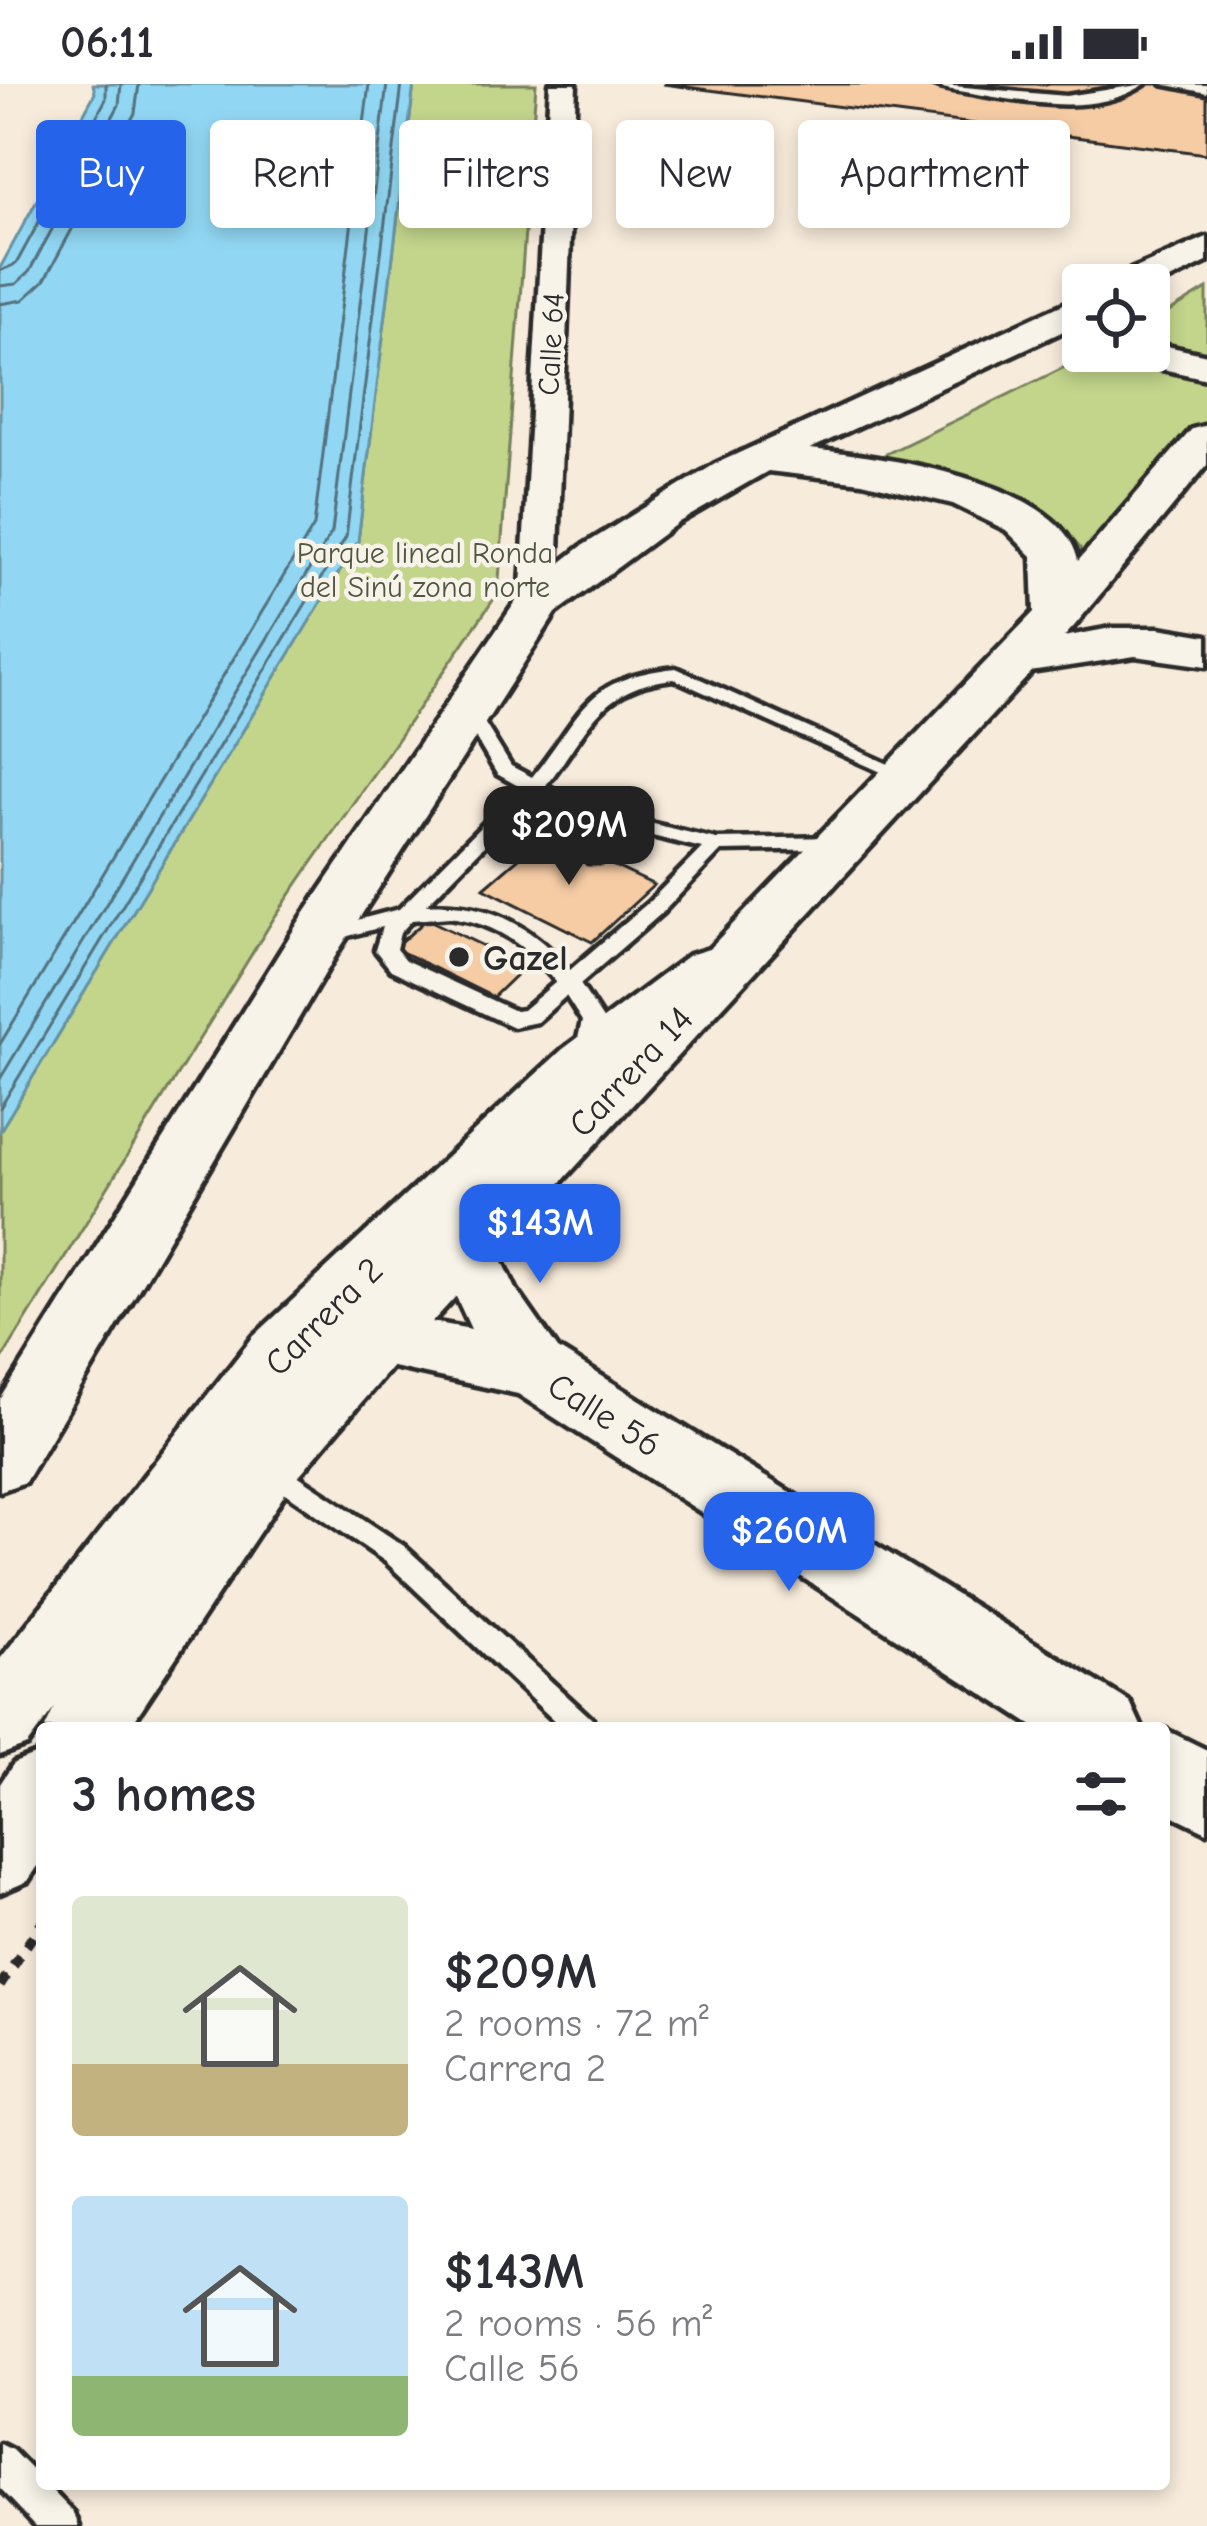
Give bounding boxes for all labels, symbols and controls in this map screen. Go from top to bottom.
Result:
text: 06:11 [60,16,154,68]
chip: Buy [36,120,186,228]
chip: Rent [210,120,375,228]
chip: Filters [399,120,592,228]
chip: New [616,120,774,228]
chip: Apartment [798,120,1070,228]
map controls [1062,264,1170,372]
button: locate [1062,264,1170,372]
street label: Calle 64 [531,292,572,396]
park label: Parque lineal Ronda del Sinú zona norte [297,536,553,605]
pin: $209M [485,786,653,888]
text: $209M [510,802,628,847]
place label: Gazel [483,938,568,979]
marker: Gazel [446,944,472,970]
street label: Carrera 14 [561,999,701,1145]
pin: $143M [456,1184,624,1286]
text: $143M [486,1200,594,1245]
street label: Carrera 2 [257,1250,391,1384]
street label: Calle 56 [540,1365,668,1466]
pin: $260M [705,1492,873,1594]
text: $260M [730,1508,848,1553]
icon: filters [1068,1761,1134,1827]
text: 3 homes [72,1765,256,1824]
text: $209M [444,1942,597,2001]
icon: home [168,1944,312,2088]
text: 2 rooms · 72 m² [444,2001,709,2046]
text: Carrera 2 [444,2046,606,2091]
text: $143M [444,2242,584,2301]
icon: home [168,2244,312,2388]
text: 2 rooms · 56 m² [444,2301,712,2346]
text: Calle 56 [444,2346,580,2391]

